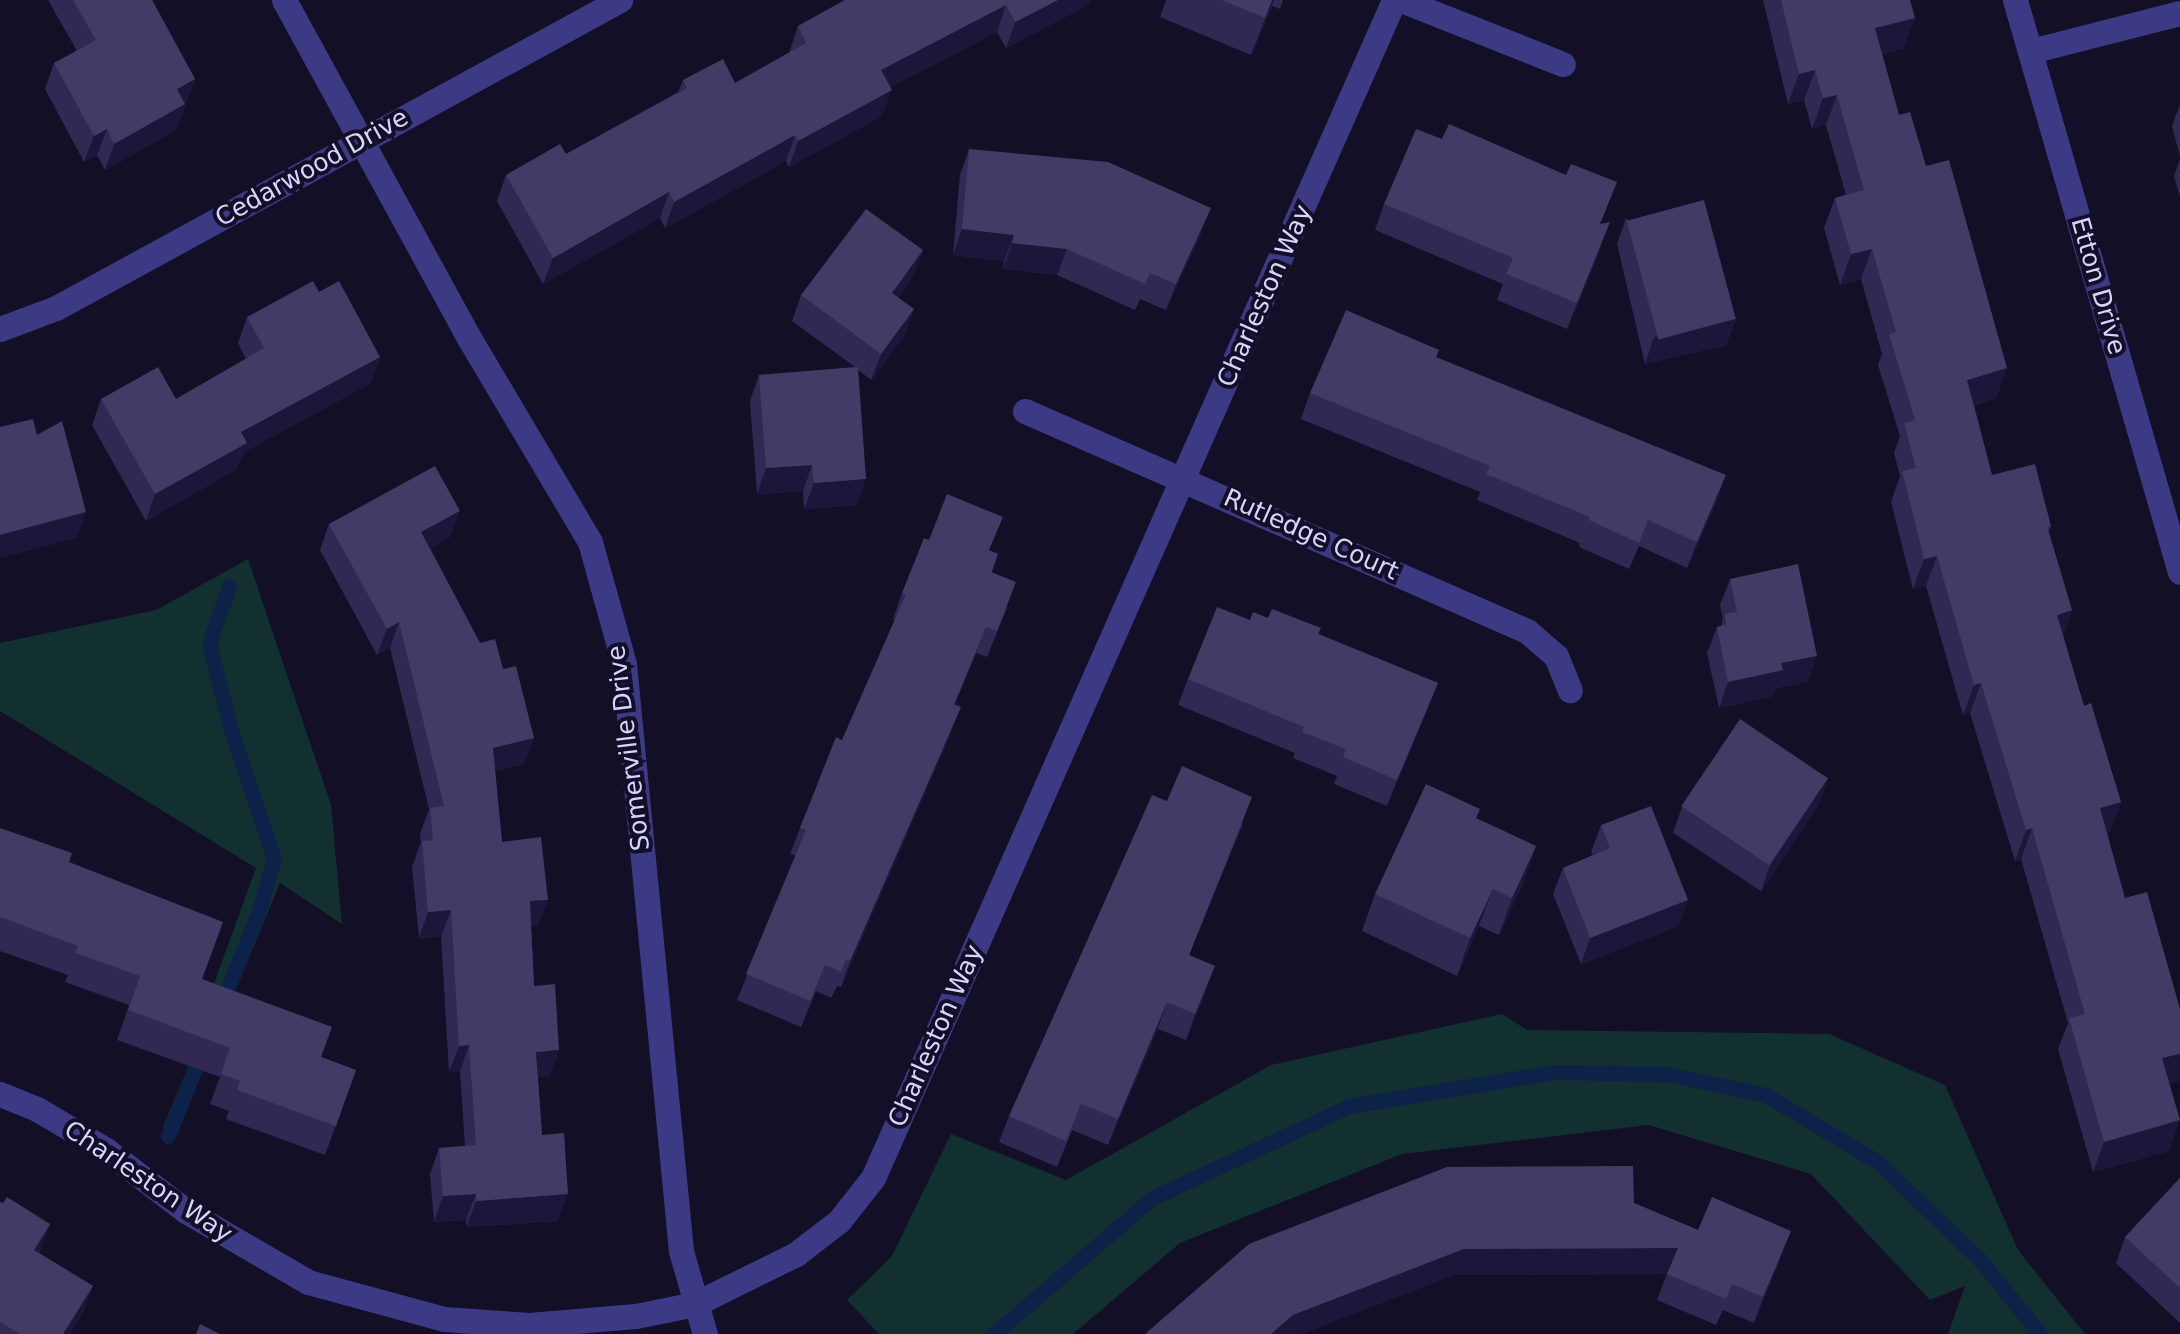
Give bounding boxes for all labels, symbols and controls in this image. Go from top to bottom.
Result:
street label: Cedarwood Drive [210,103,414,233]
street label: Charleston Way [1211,200,1319,392]
street label: Etton Drive [2064,214,2132,358]
street label: Rutledge Court [1219,483,1403,587]
street label: Somerville Drive [602,644,656,852]
street label: Charleston Way [882,940,990,1132]
street label: Charleston Way [58,1115,238,1249]

